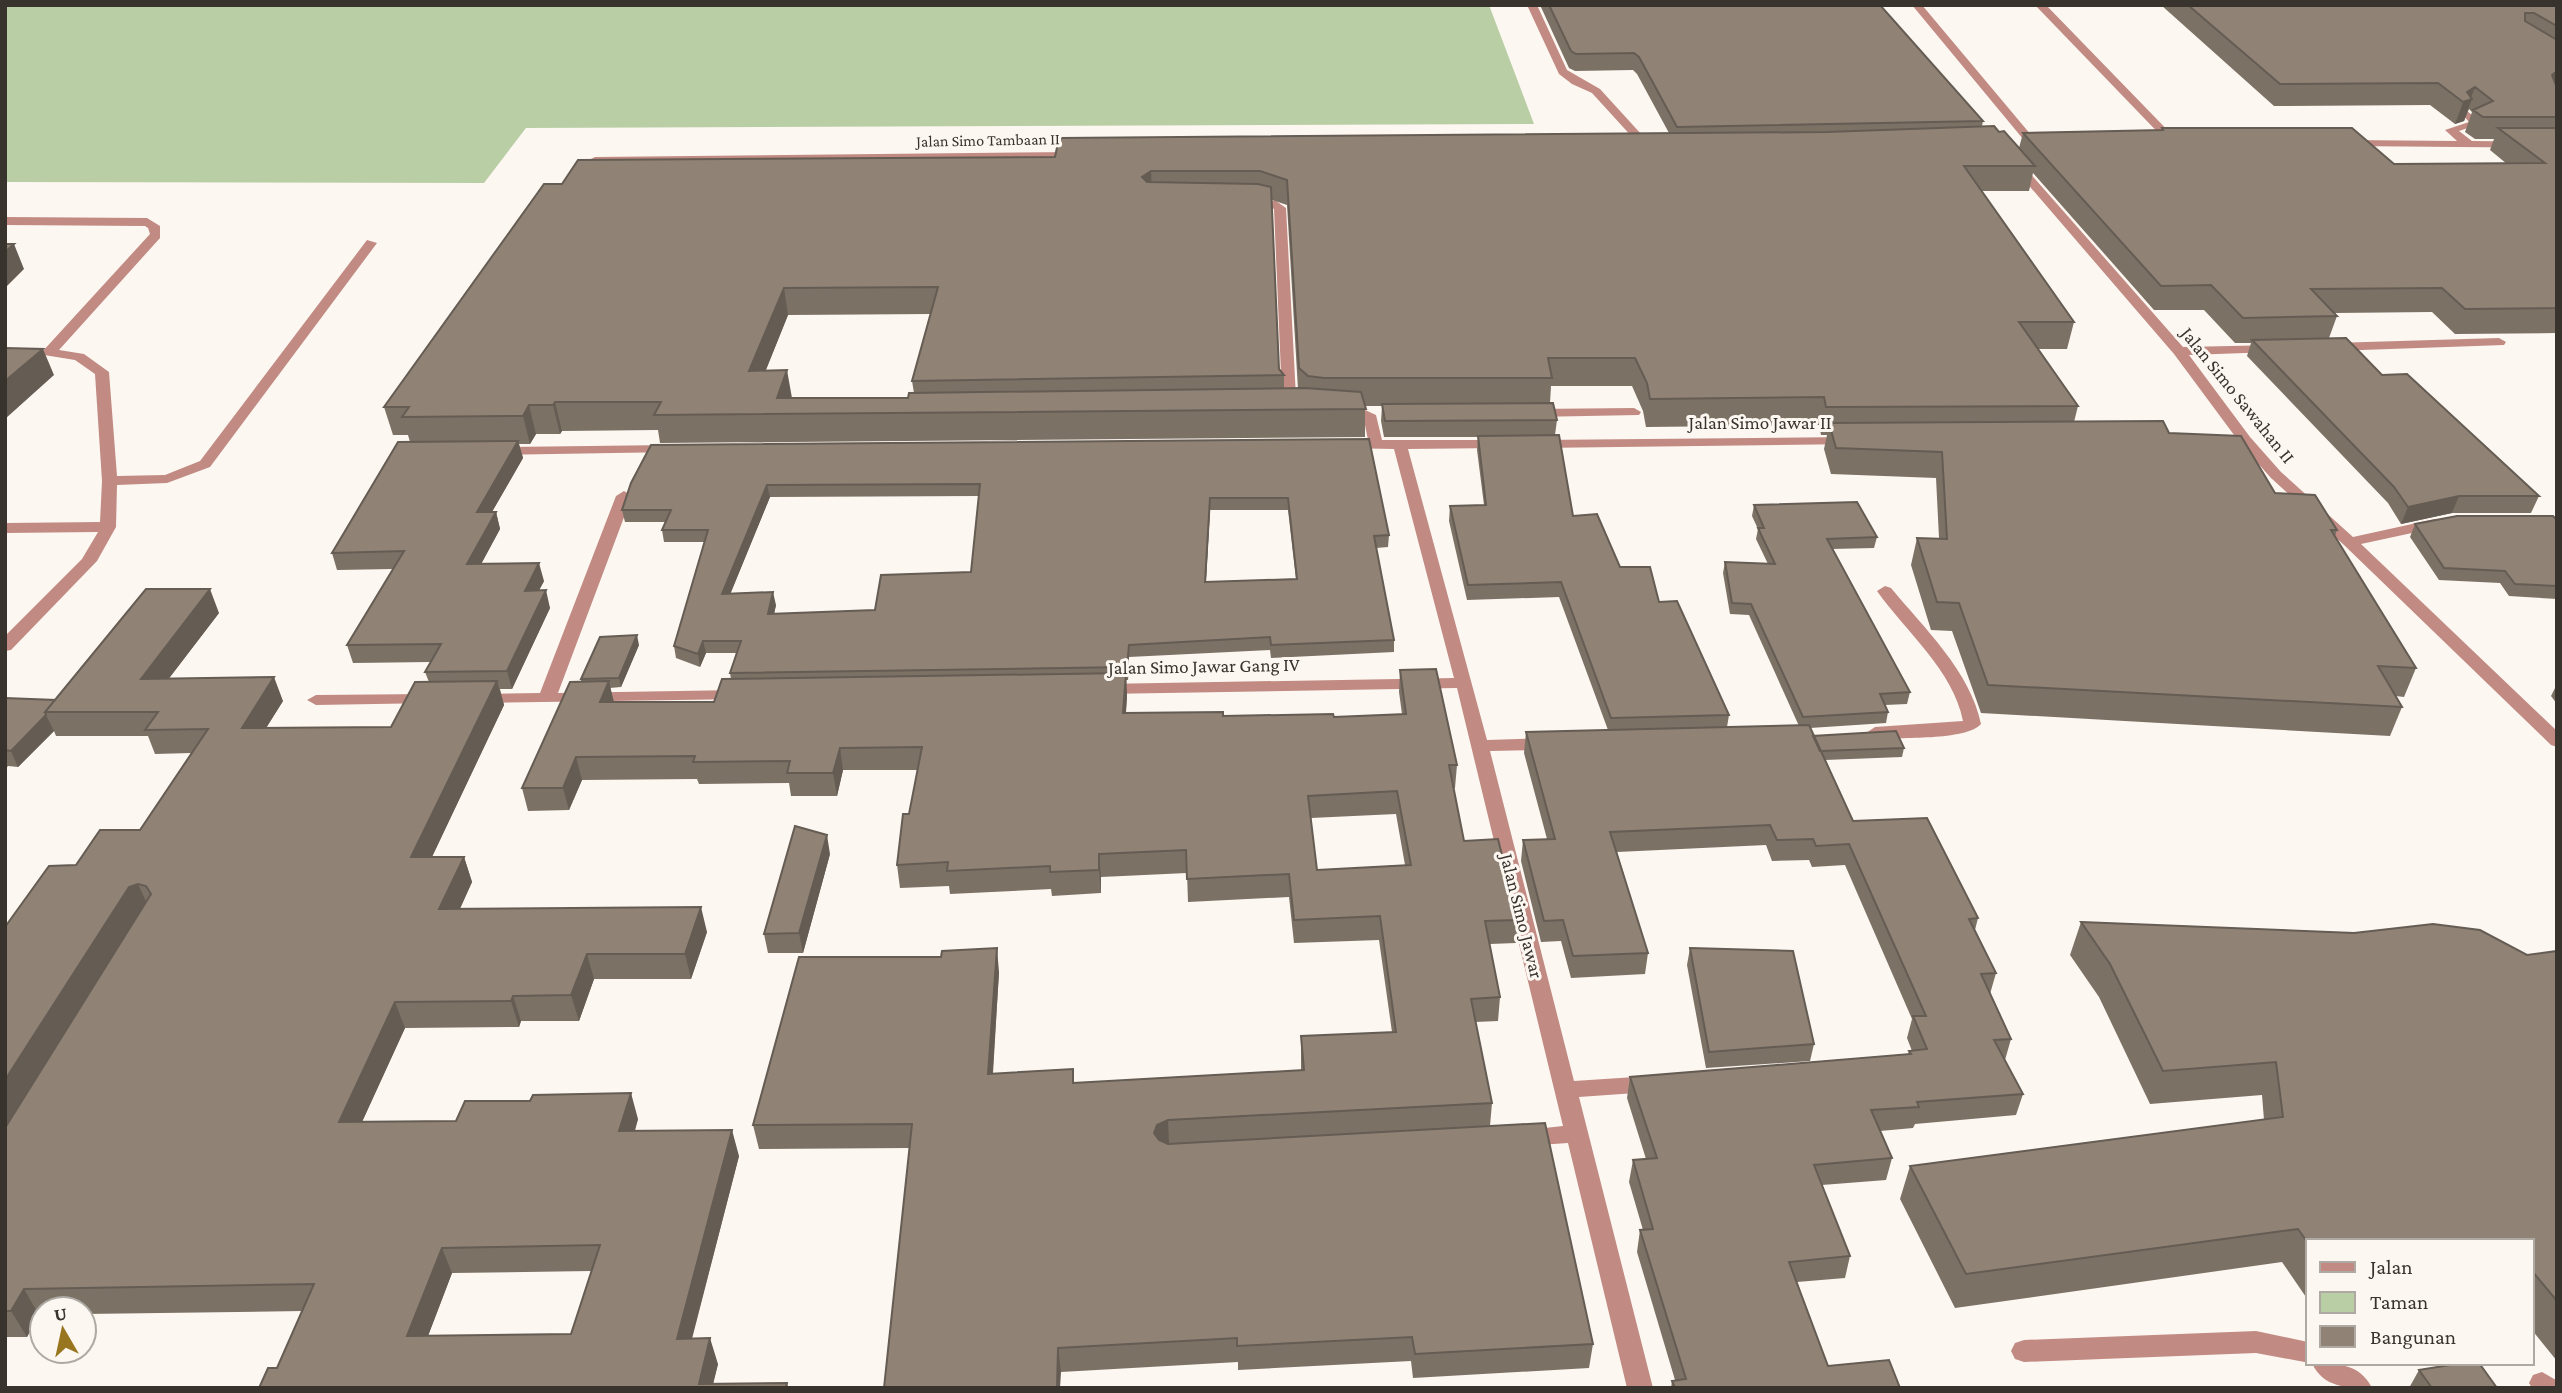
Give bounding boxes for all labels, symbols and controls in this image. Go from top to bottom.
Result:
street label: Jalan Simo Tambaan II [914,130,1060,151]
street label: Jalan Simo Sawahan II [2176,321,2299,467]
street label: Jalan Simo Jawar II [1687,412,1831,433]
street label: Jalan Simo Jawar Gang IV [1106,654,1300,678]
street label: Jalan Simo Jawar [1496,850,1548,981]
legend [2306,1239,2534,1365]
text: Jalan [2368,1255,2412,1279]
text: Taman [2370,1290,2428,1314]
north arrow [28,1295,98,1365]
text: U [52,1302,68,1325]
text: Bangunan [2370,1325,2456,1349]

